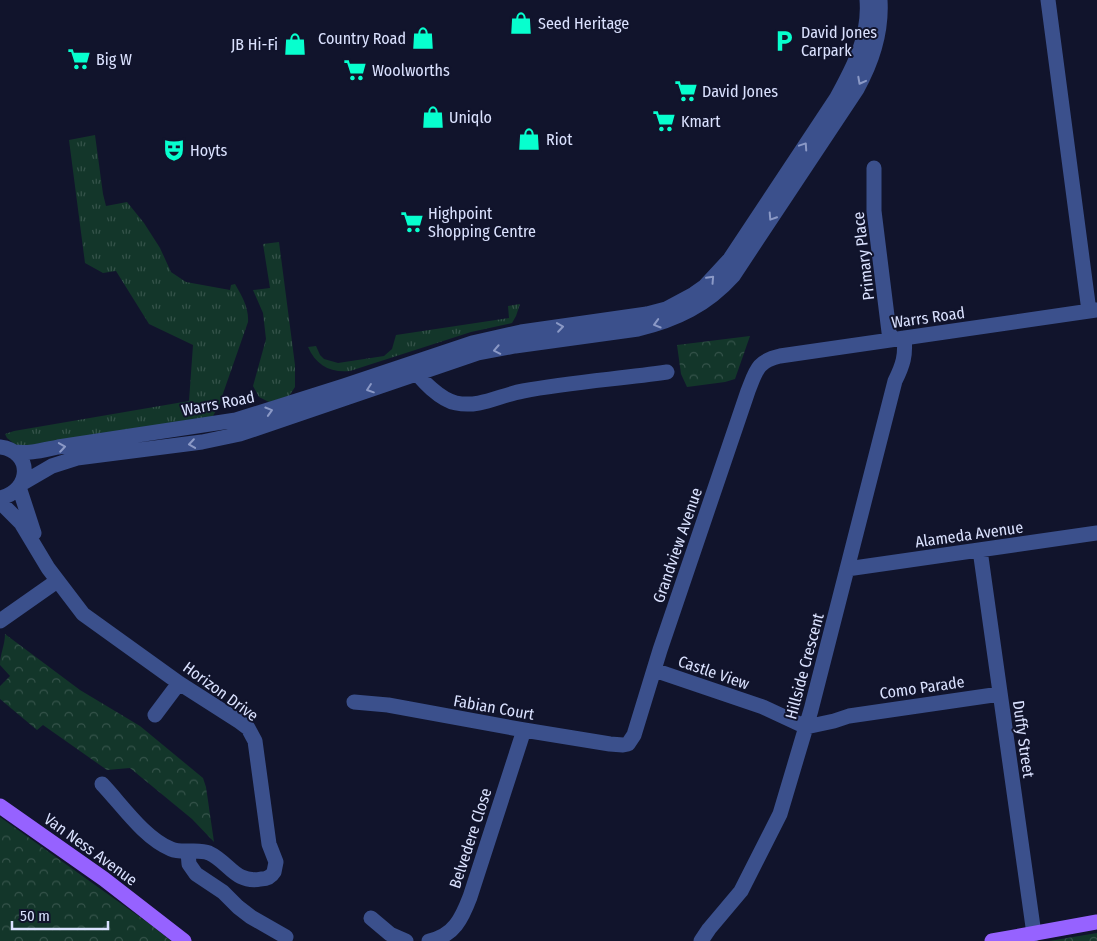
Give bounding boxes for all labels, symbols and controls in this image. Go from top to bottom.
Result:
shop icon: Seed Heritage [508,10,534,36]
place label: Seed Heritage [538,14,629,33]
place label: David Jones Carpark [801,23,877,60]
shop icon: Country Road [410,25,436,51]
parking icon: David Jones Carpark [771,28,797,54]
place label: Country Road [318,29,406,48]
shop icon: JB Hi-Fi [282,31,308,57]
place label: JB Hi-Fi [231,35,278,54]
supermarket icon: Big W [66,46,92,72]
place label: Big W [96,50,132,69]
supermarket icon: Woolworths [342,57,368,83]
place label: Woolworths [372,61,450,80]
one-way arrow [857,75,867,84]
supermarket icon: David Jones [673,78,699,104]
place label: David Jones [702,82,778,101]
shop icon: Uniqlo [420,104,446,130]
place label: Uniqlo [449,108,492,127]
supermarket icon: Kmart [651,108,677,134]
place label: Kmart [681,112,721,131]
shop icon: Riot [516,126,542,152]
place label: Riot [546,130,573,149]
theatre icon: Hoyts [161,137,187,163]
place label: Hoyts [190,141,227,160]
one-way arrow [798,142,807,152]
place label: Highpoint Shopping Centre [428,204,536,241]
supermarket icon: Highpoint Shopping Centre [399,209,425,235]
one-way arrow [769,211,779,220]
street label: Primary Place [849,211,878,301]
one-way arrow [706,276,715,285]
street label: Warrs Road [890,303,966,332]
one-way arrow [653,318,662,329]
one-way arrow [557,322,565,333]
one-way arrow [492,344,501,354]
one-way arrow [367,384,375,394]
street label: Warrs Road [180,387,256,420]
one-way arrow [264,406,272,416]
one-way arrow [188,438,196,449]
one-way arrow [58,442,67,452]
street label: Grandview Avenue [649,485,706,605]
street label: Alameda Avenue [914,517,1024,551]
street label: Hillside Crescent [781,610,828,721]
street label: Castle View [676,651,752,694]
street label: Horizon Drive [179,658,262,725]
street label: Como Parade [878,672,966,703]
street label: Fabian Court [452,691,537,724]
street label: Duffy Street [1009,699,1038,780]
street label: Belvedere Close [445,786,496,891]
street label: Van Ness Avenue [40,809,141,890]
scale bar [12,898,109,930]
text: 50 m [20,907,50,925]

